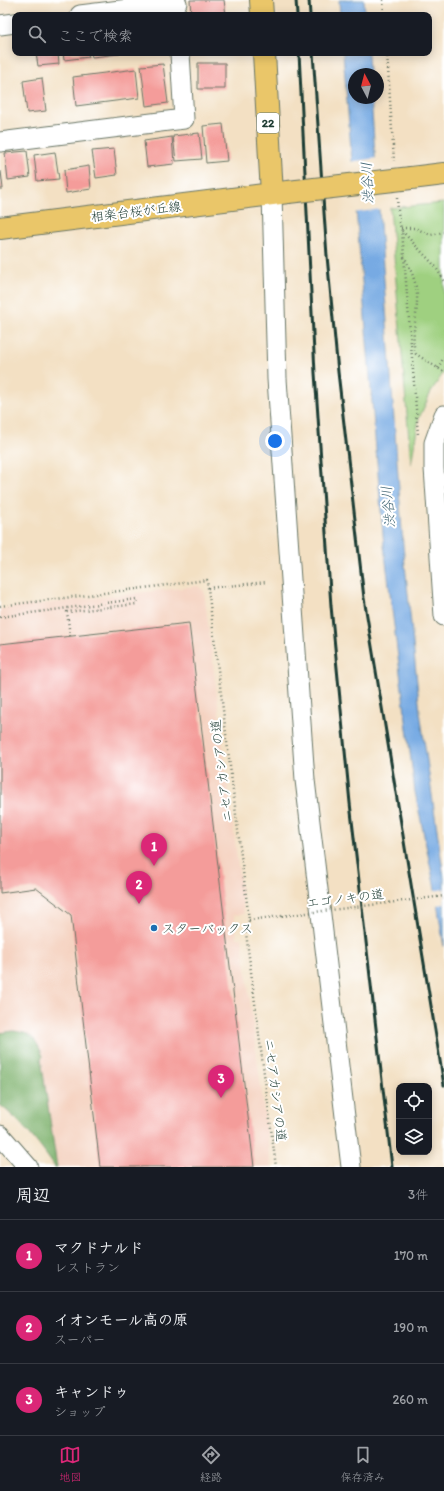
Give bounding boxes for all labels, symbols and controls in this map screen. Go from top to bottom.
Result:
search box [12,12,432,56]
icon: search [26,23,48,45]
text: ここで検索 [58,27,133,45]
north arrow [348,68,384,104]
road number: 22 [257,113,279,133]
water label: 渋谷川 [358,162,377,204]
street label: 相楽台桜が丘線 [90,198,183,224]
your location [265,431,285,451]
water label: 渋谷川 [378,485,399,529]
street label: ニセアカシアの道 [208,718,235,823]
pin: 1 [141,833,167,866]
pin: 2 [126,871,152,904]
street label: エゴノキの道 [305,886,385,911]
place label: スターバックス [162,921,253,936]
marker: スターバックス [149,923,159,933]
street label: ニセアカシアの道 [262,1038,289,1143]
pin: 3 [208,1065,234,1098]
map controls [396,1083,432,1155]
button: locate [396,1083,432,1119]
button: layers [396,1119,432,1155]
text: 周辺 [16,1185,50,1205]
text: 3件 [408,1187,428,1202]
text: マクドナルド [54,1239,143,1257]
text: 1 [26,1248,32,1263]
text: 170 m [394,1248,428,1263]
text: レストラン [54,1260,120,1275]
text: イオンモール高の原 [54,1311,188,1329]
text: 2 [26,1320,32,1335]
text: 190 m [393,1320,428,1335]
text: スーパー [54,1332,105,1347]
text: キャンドゥ [54,1383,129,1401]
text: 3 [25,1392,33,1407]
text: 260 m [392,1392,428,1407]
text: ショップ [54,1404,105,1419]
tab: 地図 [59,1444,81,1484]
tab: 経路 [200,1444,222,1484]
tab: 保存済み [341,1444,385,1484]

